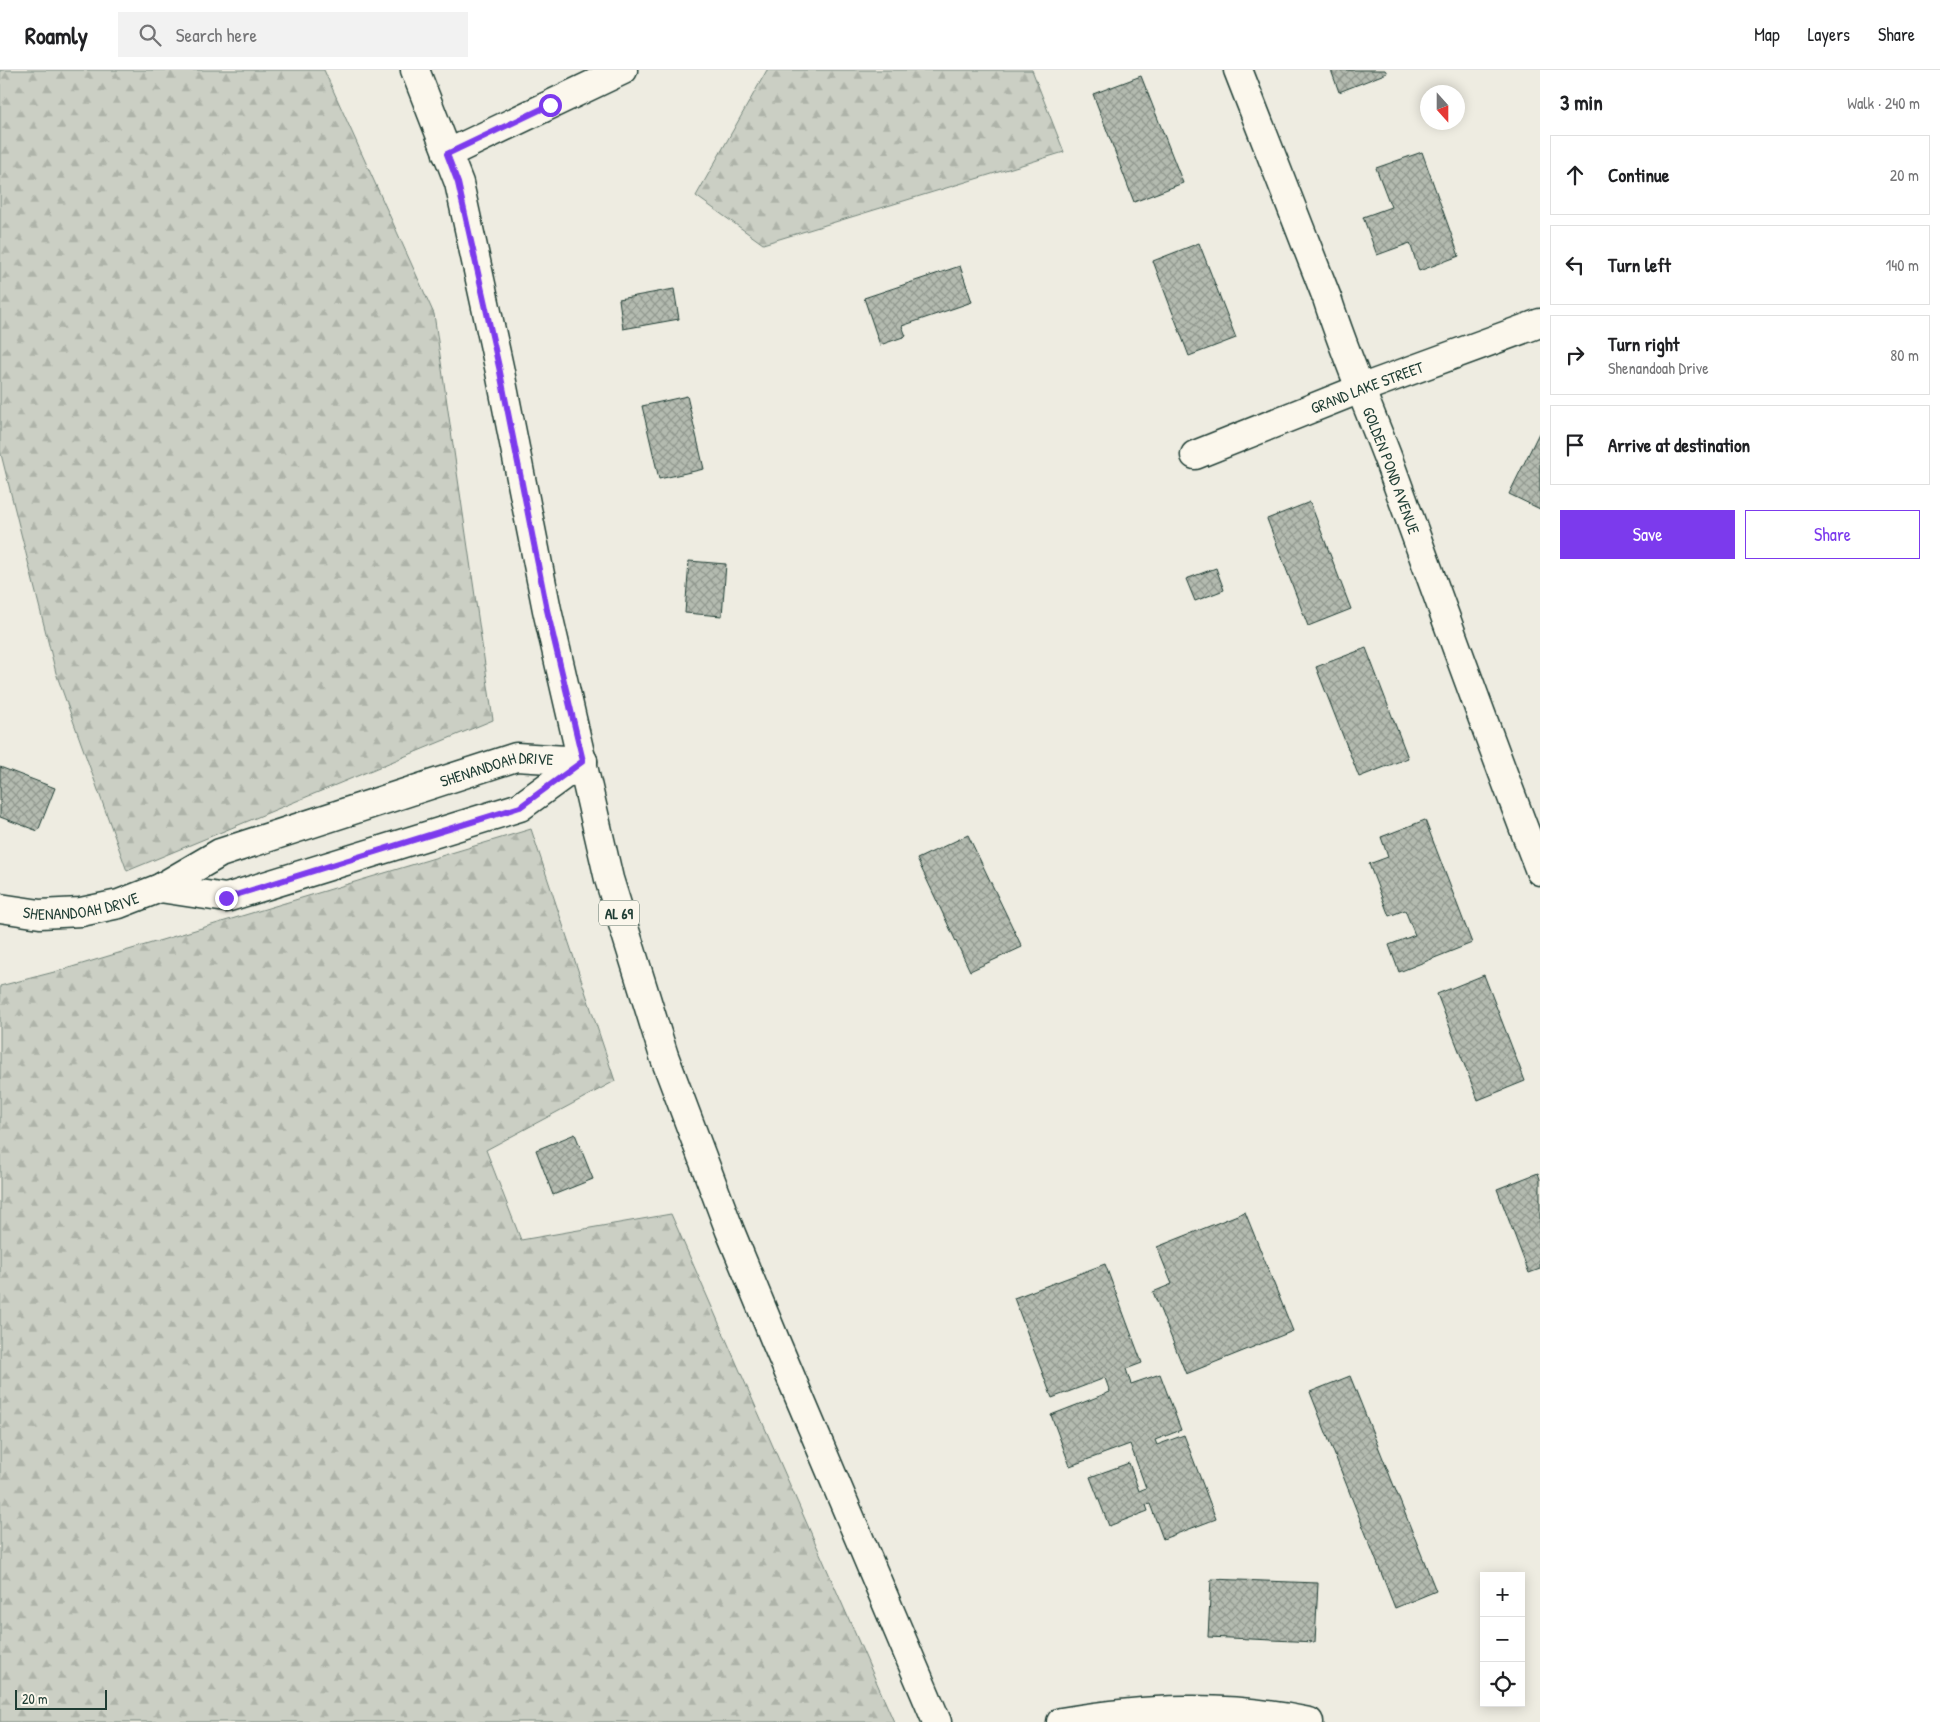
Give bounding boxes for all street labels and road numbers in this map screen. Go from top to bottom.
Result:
street label: GRAND LAKE STREET [1307,355,1427,419]
street label: GOLDEN POND AVENUE [1358,404,1425,537]
street label: SHENANDOAH DRIVE [437,746,554,792]
street label: SHENANDOAH DRIVE [22,886,142,925]
road number: AL 69 [599,900,639,926]

